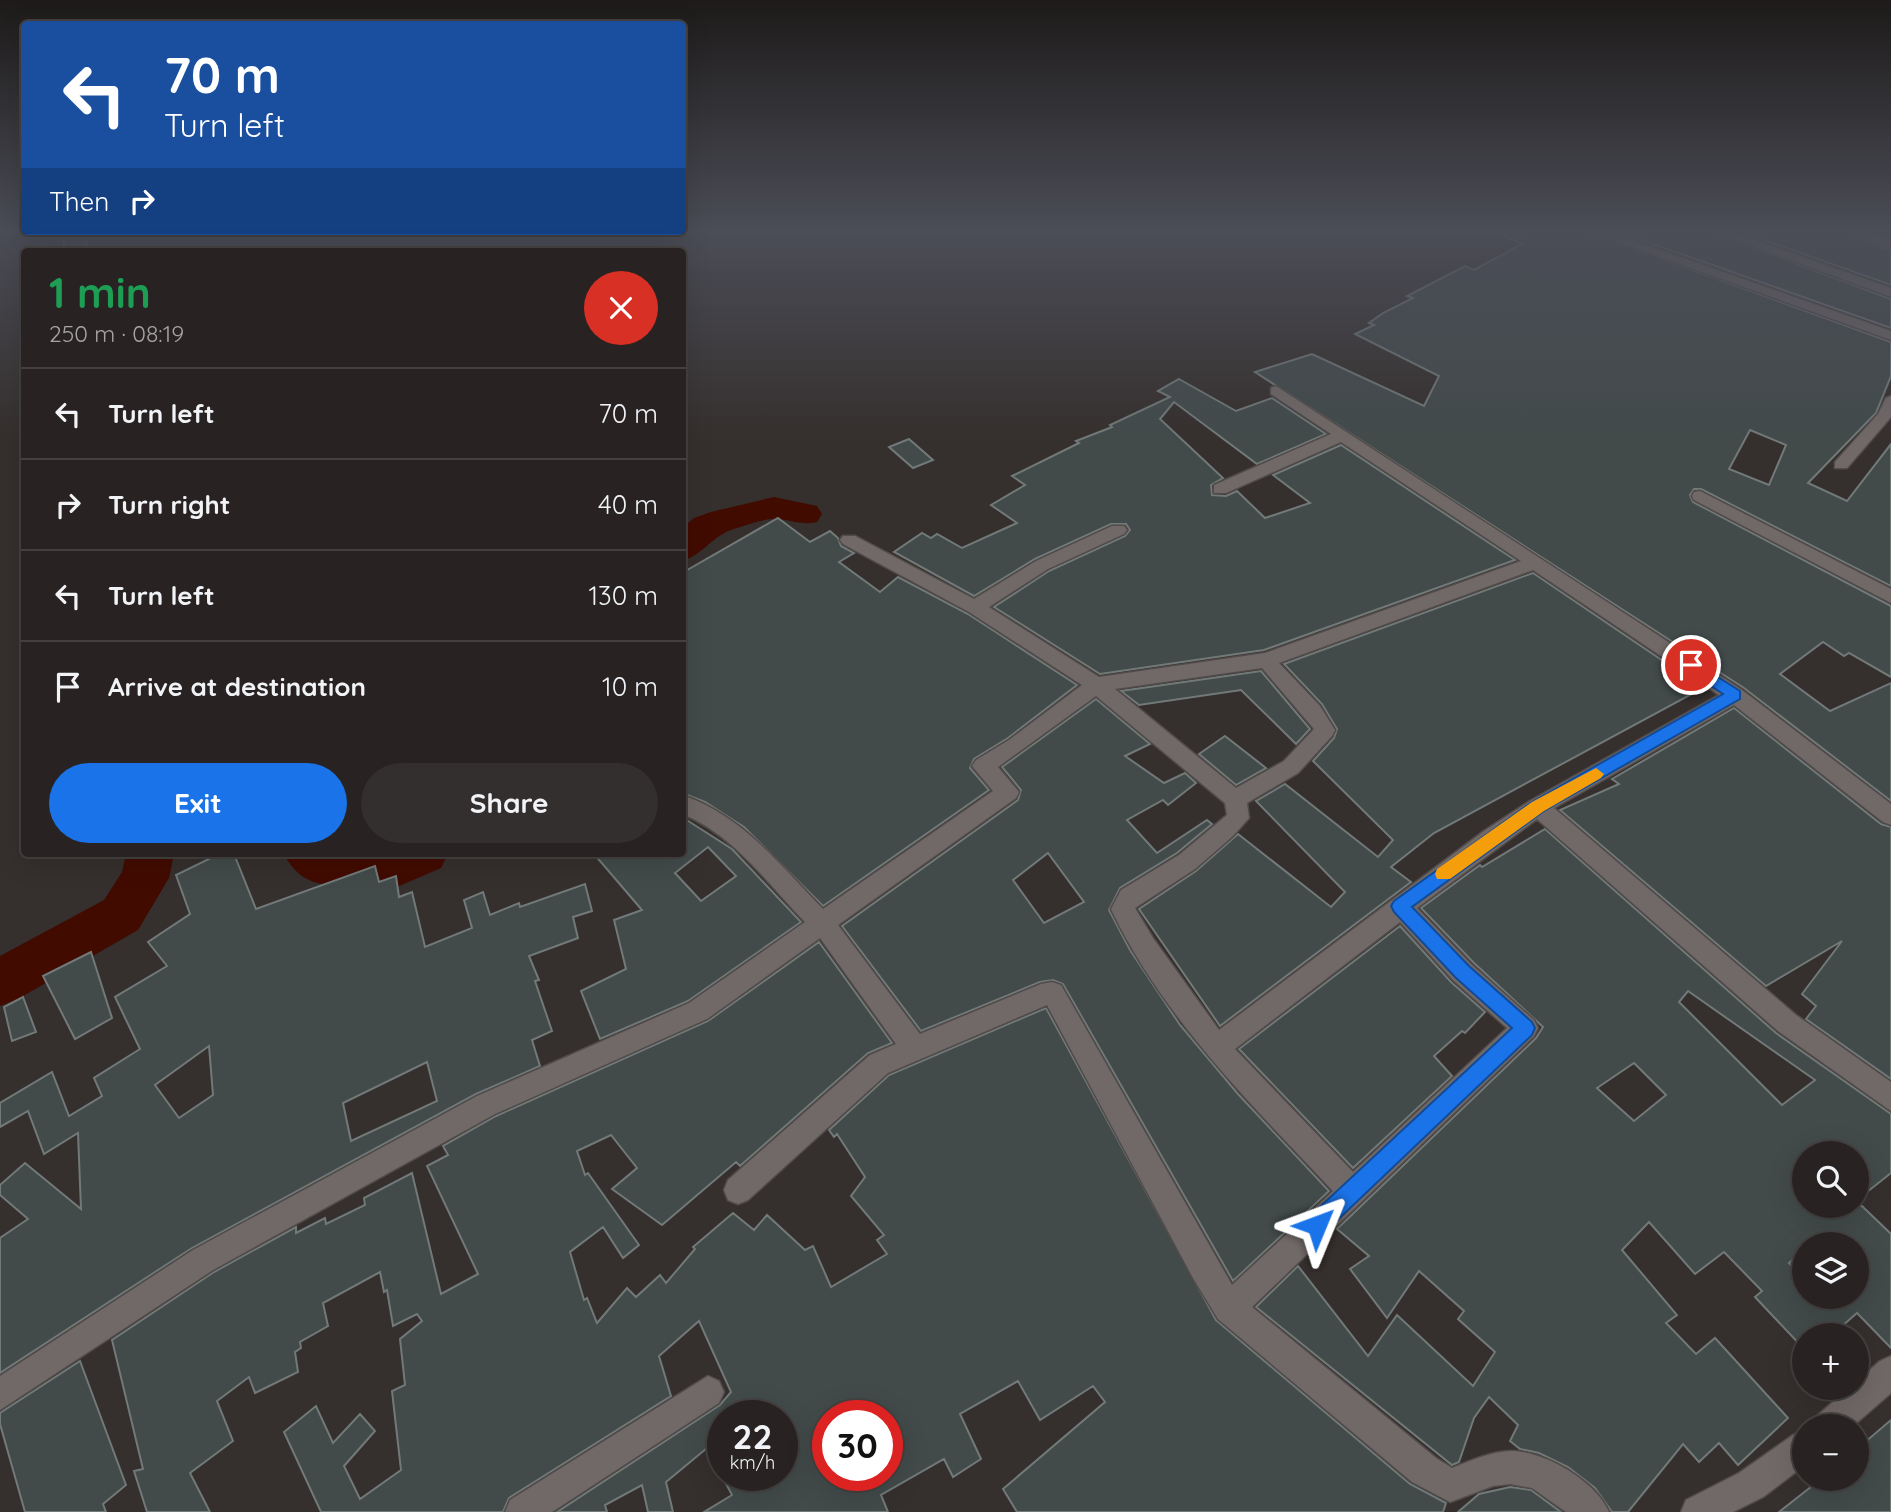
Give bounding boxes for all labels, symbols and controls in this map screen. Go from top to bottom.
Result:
text: 70 m [164,44,280,105]
icon: left [49,49,140,140]
text: Turn left [164,105,285,145]
icon: right [123,182,161,220]
text: Then [49,185,109,218]
text: 1 min [49,266,151,319]
button: close [584,271,658,345]
text: 250 m · 08:19 [49,319,184,348]
icon: left [49,395,87,433]
text: Turn left [108,397,215,430]
text: 70 m [598,397,658,430]
icon: right [49,486,87,524]
text: Turn right [108,488,230,521]
text: 40 m [598,488,658,521]
icon: left [49,577,87,615]
text: Turn left [108,579,215,612]
text: 130 m [588,579,658,612]
pin [1661,635,1721,695]
icon: arrive [1672,646,1710,684]
icon: arrive [49,668,87,706]
text: Arrive at destination [108,670,366,703]
text: 10 m [602,670,658,703]
button: Exit [49,763,347,843]
button: Share [361,763,658,843]
map controls [1792,1141,1869,1491]
button: search [1792,1141,1869,1218]
position arrow [1280,1188,1354,1262]
button: layers [1792,1232,1869,1309]
button: + [1792,1323,1869,1400]
speed limit sign: 30 [812,1400,903,1491]
text: 22 [733,1414,772,1458]
button: − [1792,1414,1869,1491]
text: km/h [730,1451,775,1474]

